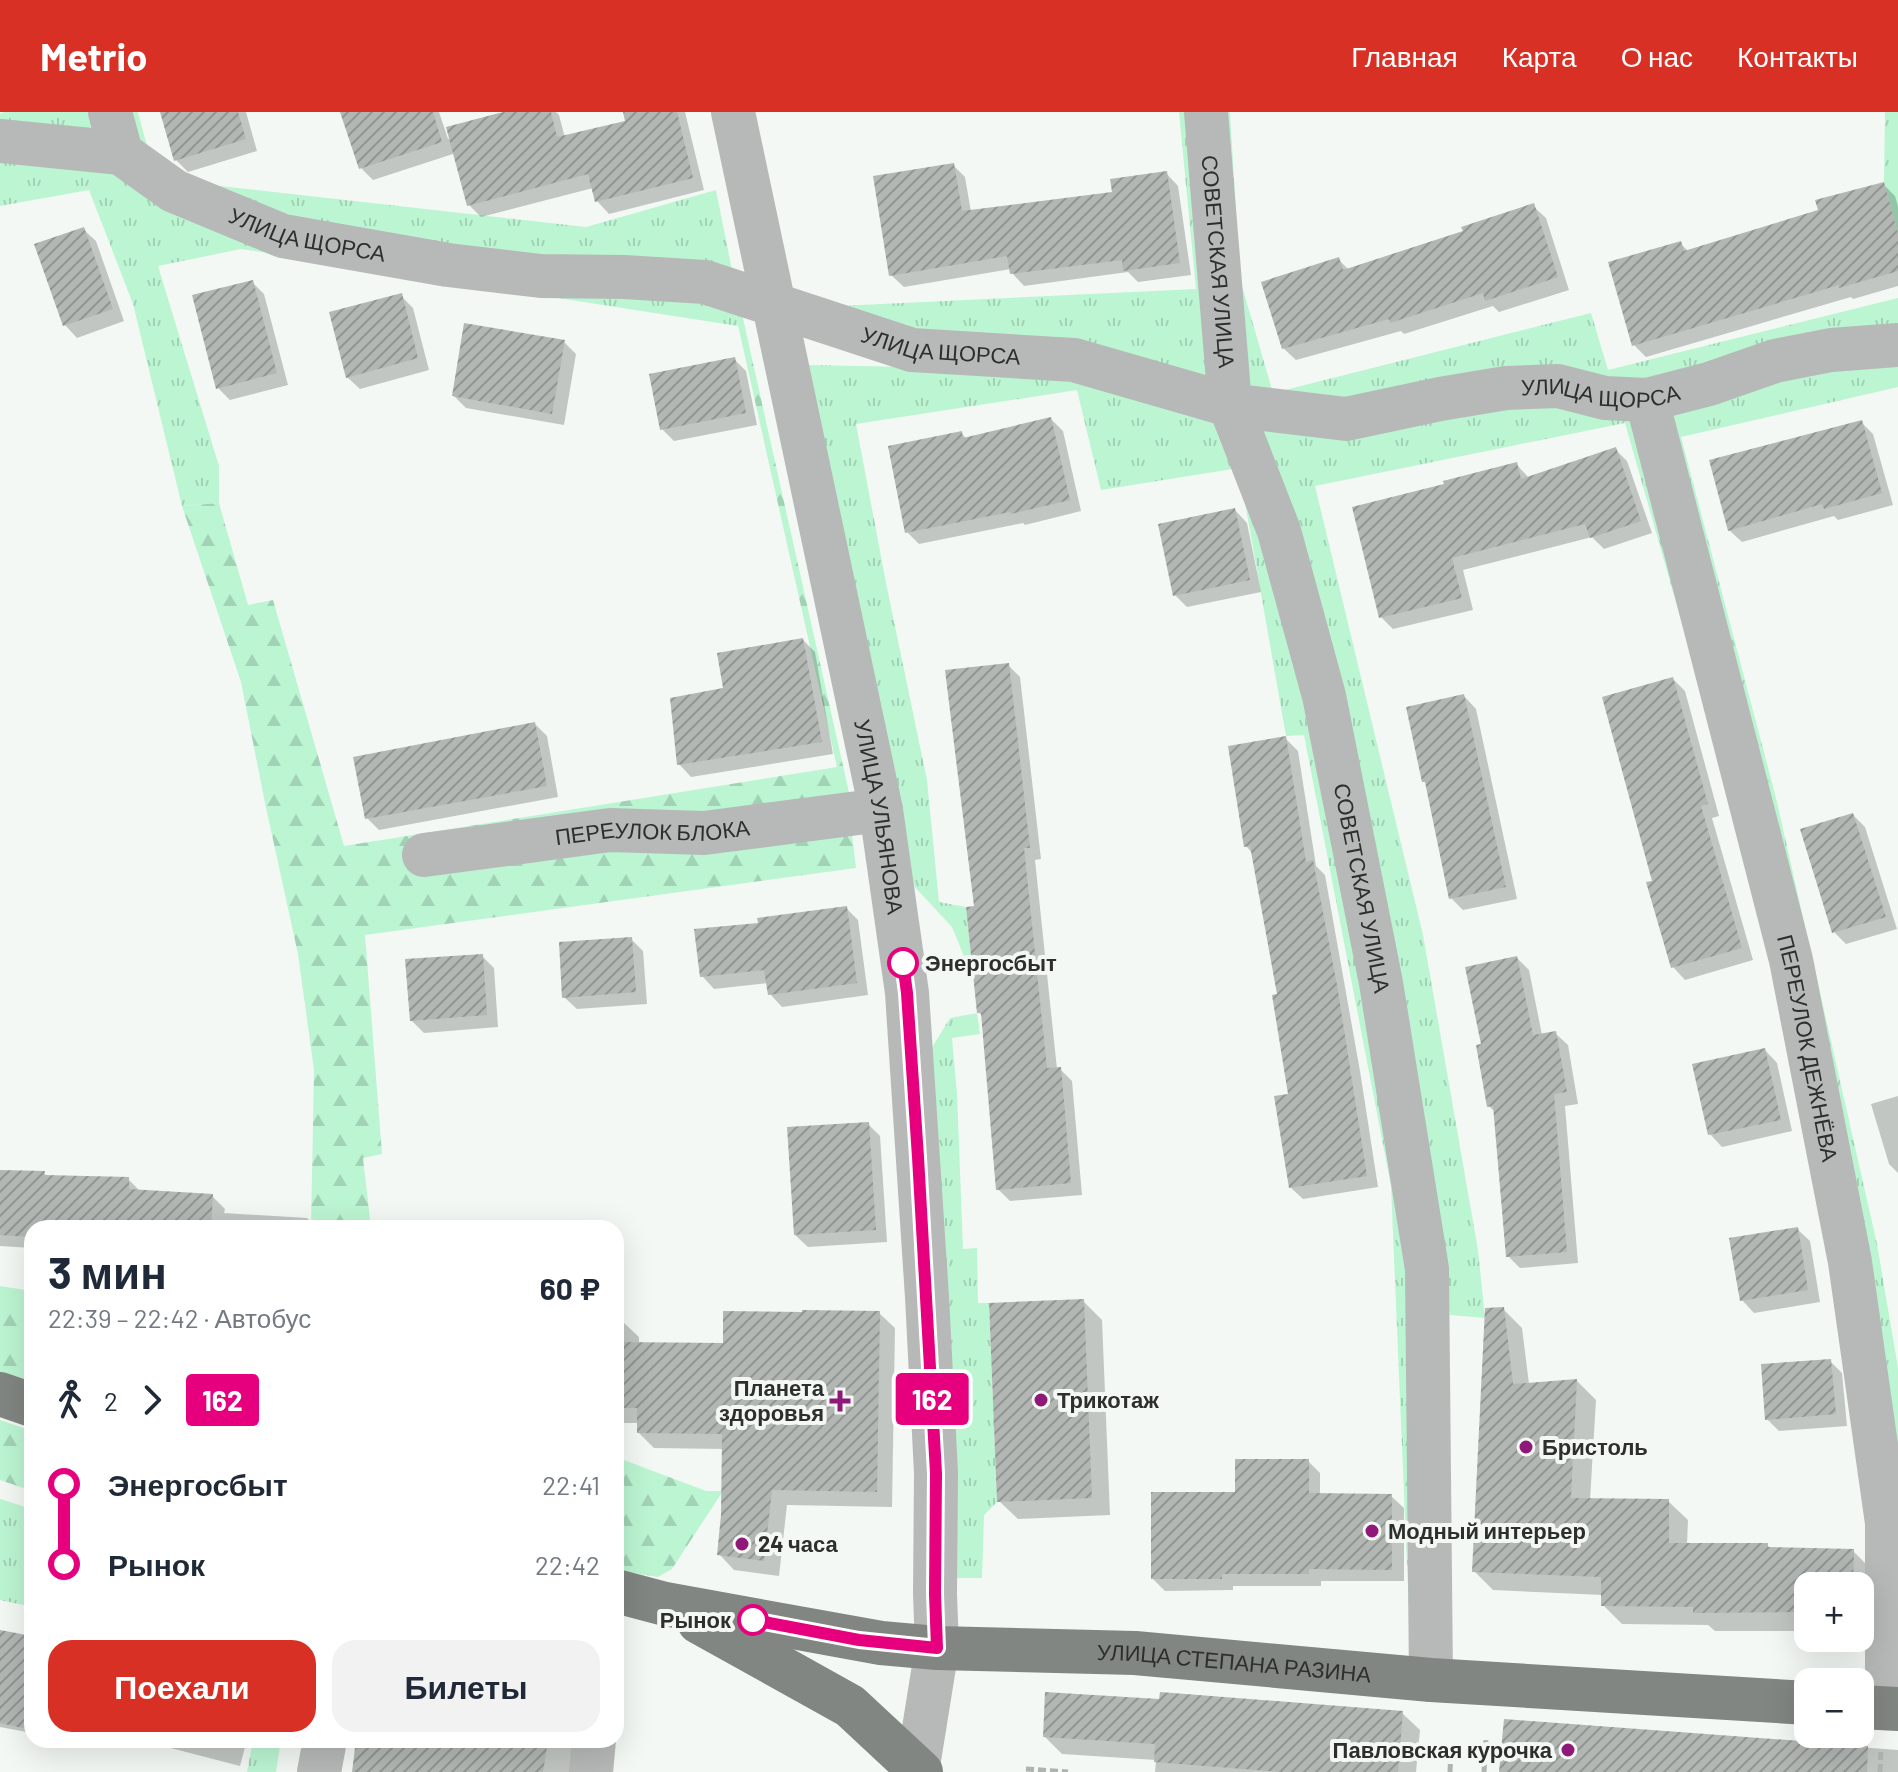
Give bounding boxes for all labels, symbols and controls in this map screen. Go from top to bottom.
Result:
text: Metrio [40,33,147,79]
text: Главная [1351,39,1458,73]
text: Карта [1502,39,1577,73]
text: О нас [1621,39,1693,73]
text: Контакты [1737,39,1858,73]
street label: СОВЕТСКАЯ УЛИЦА [1198,154,1241,369]
street label: УЛИЦА ЩОРСА [225,201,388,266]
street label: УЛИЦА ЩОРСА [858,320,1022,369]
street label: УЛИЦА ЩОРСА [1520,372,1683,412]
street label: УЛИЦА УЛЬЯНОВА [850,717,910,916]
street label: СОВЕТСКАЯ УЛИЦА [1330,781,1396,995]
street label: ПЕРЕУЛОК БЛОКА [553,813,751,849]
street label: ПЕРЕУЛОК ДЕЖНЁВА [1773,932,1844,1164]
marker: Энергосбыт [888,948,918,978]
place label: Энергосбыт [925,949,1057,976]
text: 3 мин [48,1245,167,1298]
text: 60 ₽ [540,1270,600,1306]
text: 22:39 – 22:42 · Автобус [48,1302,311,1333]
line badge: 162 [886,1373,978,1425]
place label: Планета здоровья [719,1374,825,1426]
icon: walk [48,1378,92,1422]
icon: forward [130,1378,174,1422]
text: 162 [912,1382,952,1416]
text: 162 [202,1383,243,1417]
text: 2 [104,1385,118,1416]
place label: Трикотаж [1057,1386,1159,1413]
marker: Трикотаж [1032,1391,1050,1409]
marker: Планета здоровья [831,1392,849,1410]
place label: Бристоль [1542,1433,1648,1460]
marker: Бристоль [1517,1438,1535,1456]
text: Энергосбыт [108,1466,288,1502]
text: 22:41 [542,1469,600,1500]
place label: Модный интерьер [1388,1517,1586,1544]
marker: Модный интерьер [1363,1522,1381,1540]
place label: 24 часа [758,1530,839,1556]
marker: 24 часа [733,1535,751,1553]
text: Рынок [108,1546,205,1582]
text: 22:42 [535,1549,600,1580]
map controls [1794,1572,1874,1748]
button: + [1794,1572,1874,1652]
marker: Рынок [738,1605,768,1635]
place label: Рынок [660,1606,732,1632]
street label: УЛИЦА СТЕПАНА РАЗИНА [1097,1638,1373,1687]
button: Поехали [48,1640,316,1732]
button: Билеты [332,1640,600,1732]
button: − [1794,1668,1874,1748]
place label: Павловская курочка [1333,1736,1553,1763]
marker: Павловская курочка [1559,1741,1577,1759]

